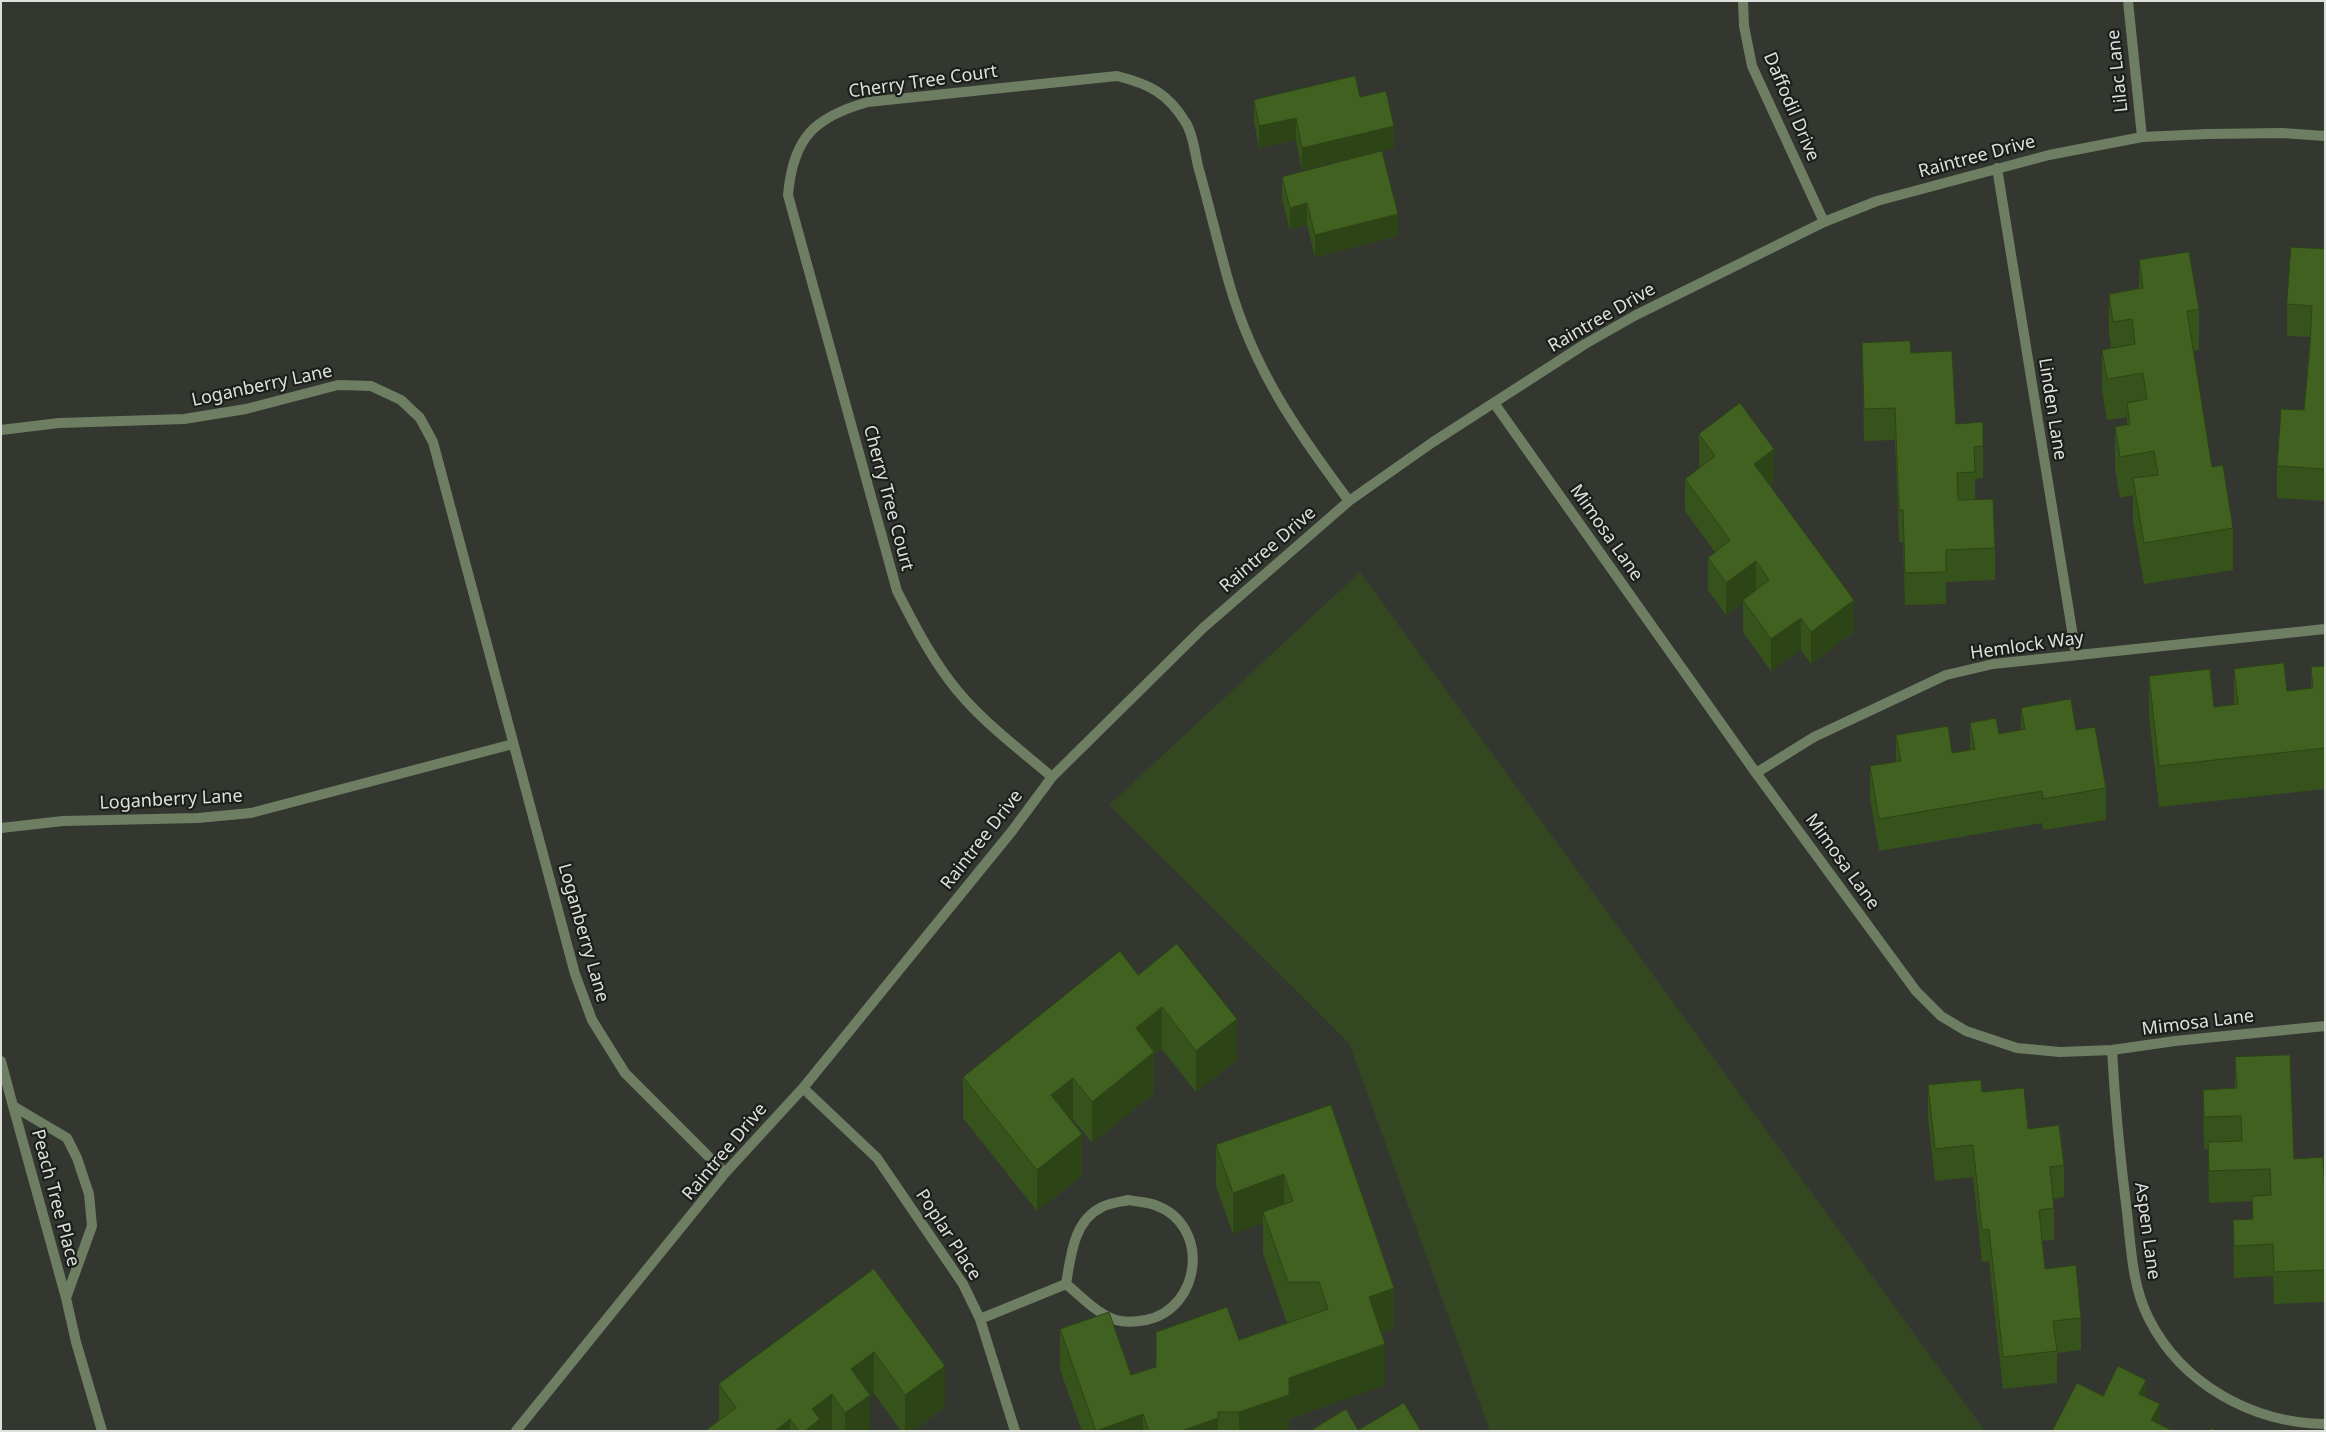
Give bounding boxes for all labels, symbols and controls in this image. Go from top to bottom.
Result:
street label: Lilac Lane [2103,29,2133,113]
street label: Daffodil Drive [1758,49,1824,165]
street label: Cherry Tree Court [847,61,999,103]
street label: Raintree Drive [1916,131,2038,183]
street label: Raintree Drive [1545,279,1659,357]
street label: Linden Lane [2033,356,2071,462]
street label: Loganberry Lane [190,361,334,411]
street label: Cherry Tree Court [858,423,918,573]
street label: Mimosa Lane [1565,481,1647,585]
street label: Raintree Drive [1216,502,1320,598]
street label: Hemlock Way [1969,627,2085,665]
street label: Loganberry Lane [99,785,243,815]
street label: Raintree Drive [937,786,1027,894]
street label: Mimosa Lane [1800,810,1884,914]
street label: Loganberry Lane [553,861,613,1005]
street label: Mimosa Lane [2141,1005,2255,1041]
street label: Raintree Drive [678,1099,772,1205]
street label: Peach Tree Place [26,1127,84,1269]
street label: Aspen Lane [2129,1181,2165,1281]
street label: Poplar Place [911,1185,985,1285]

